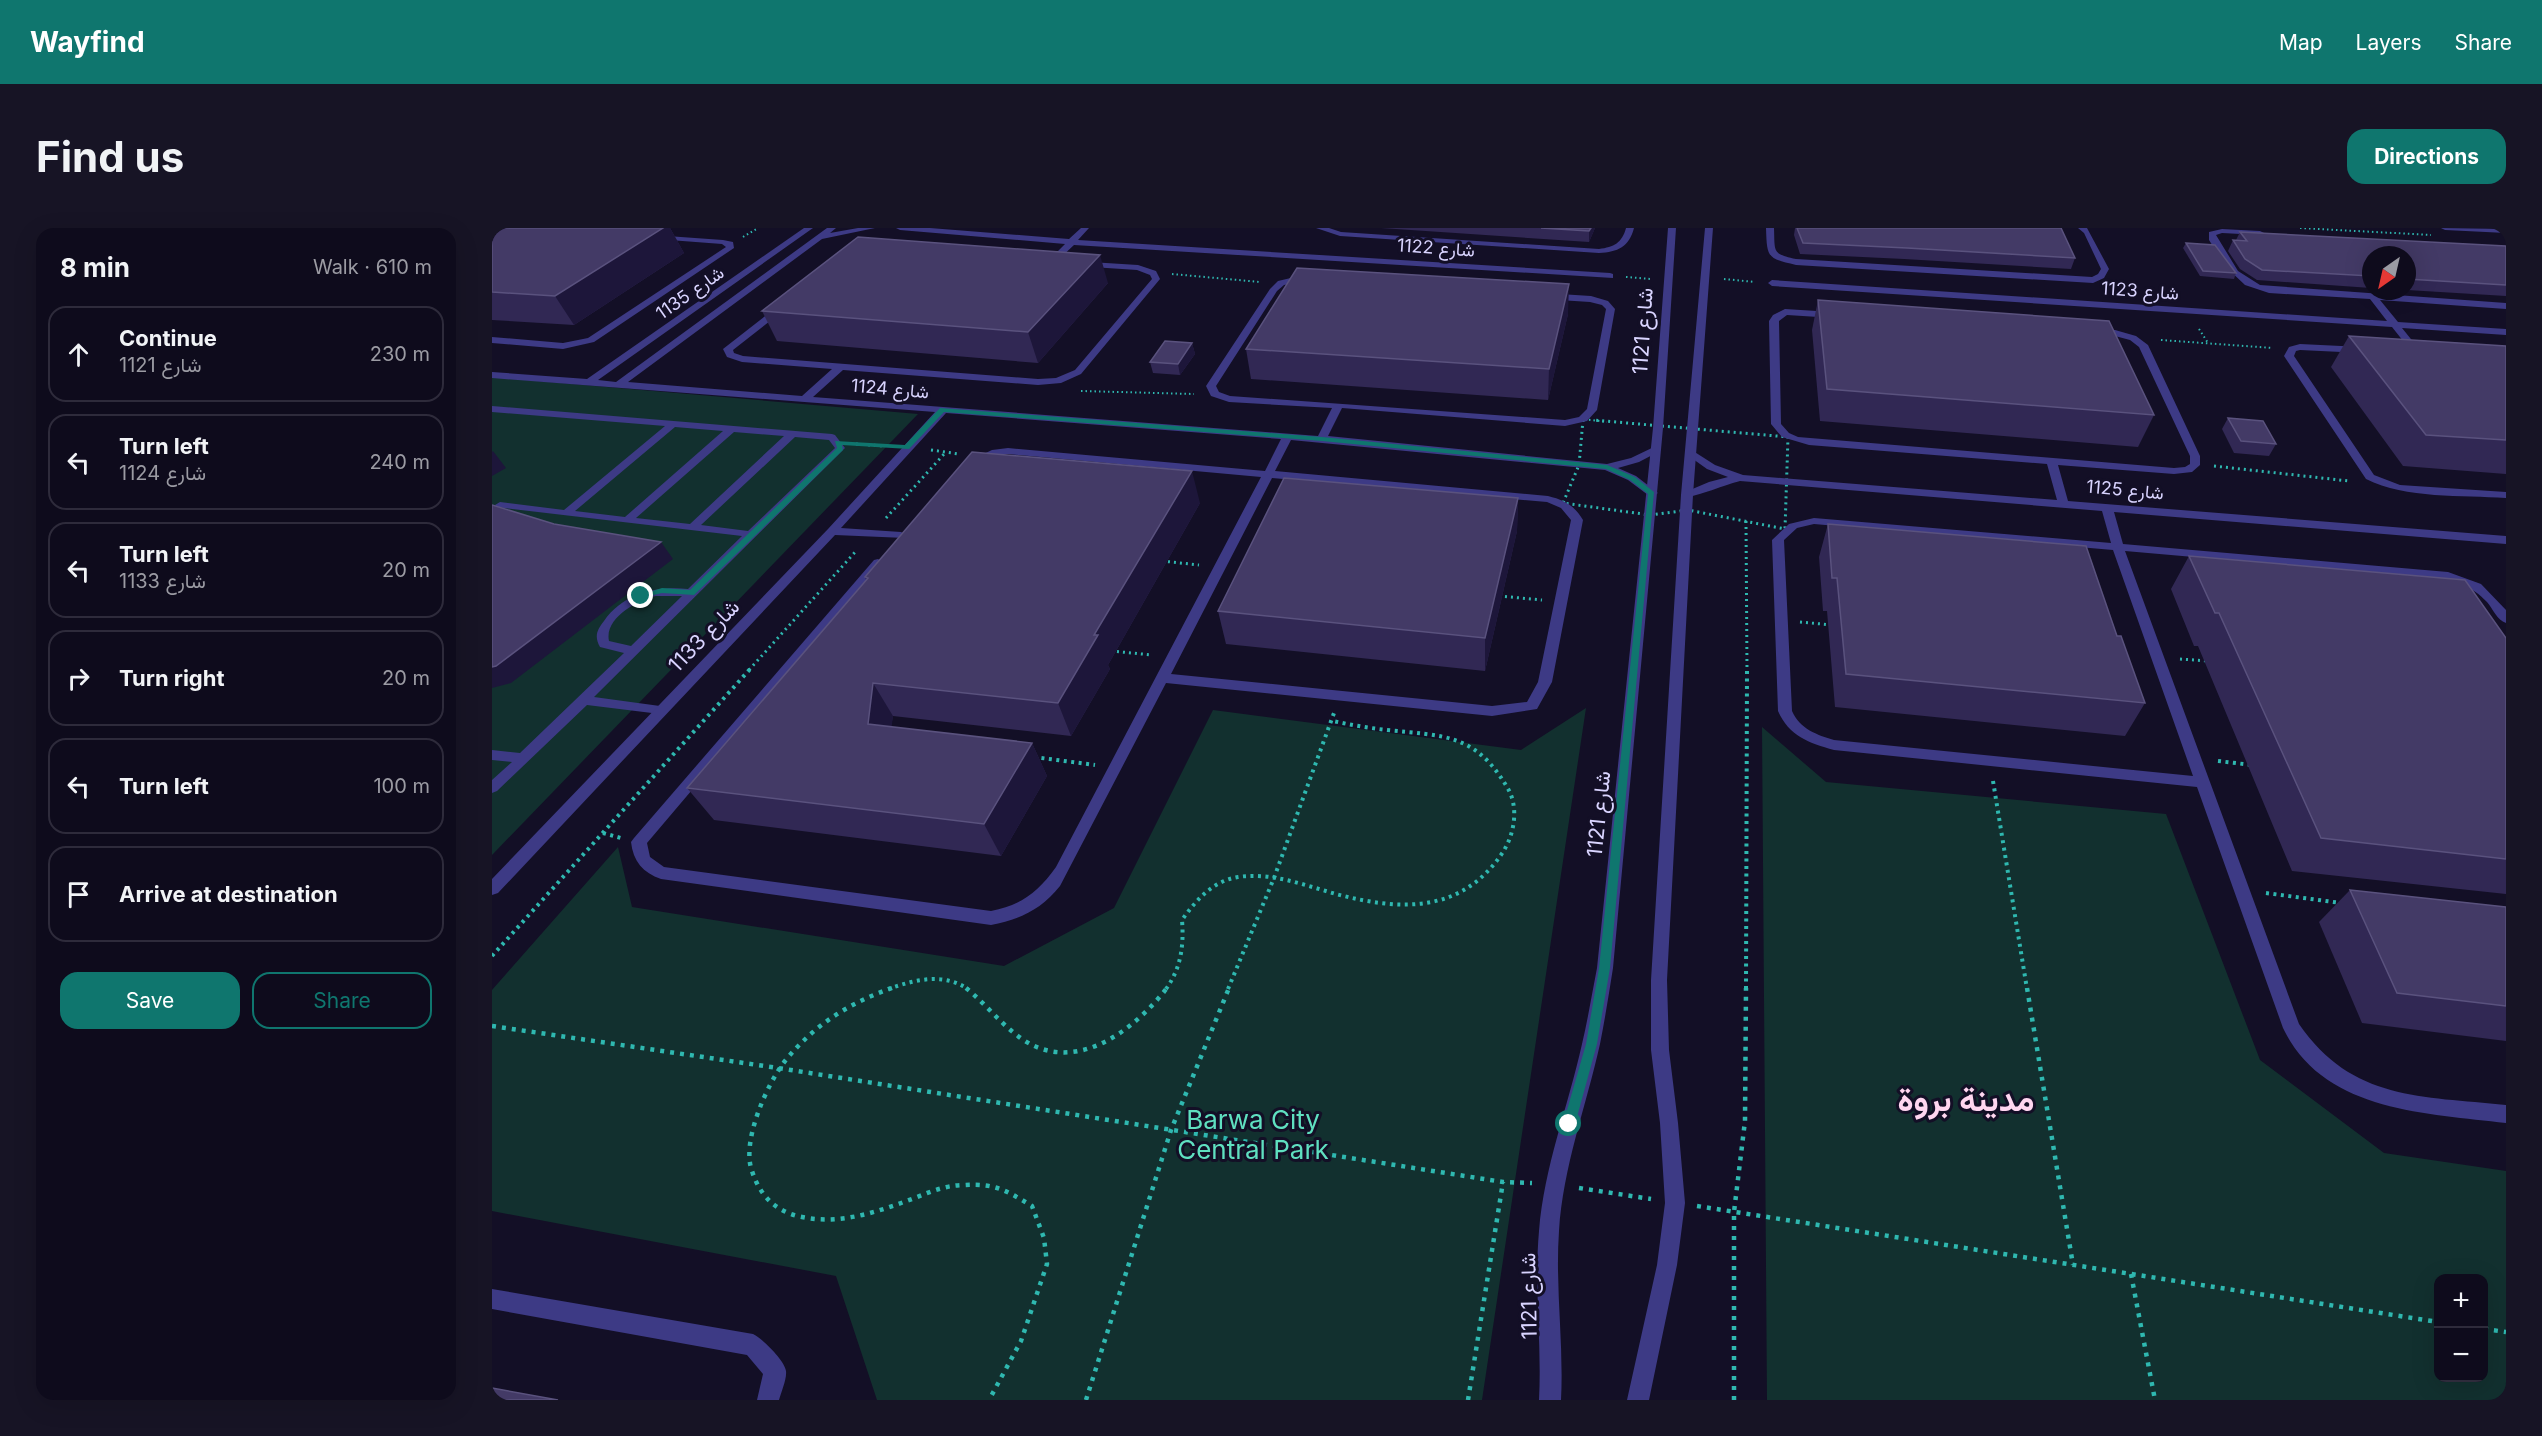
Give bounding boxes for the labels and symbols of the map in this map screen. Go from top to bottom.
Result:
street label: شارع 1122 [1396,234,1476,263]
north arrow [2362,246,2416,300]
street label: شارع 1135 [652,262,729,325]
street label: شارع 1123 [2100,277,2180,306]
street label: شارع 1121 [1627,287,1660,375]
street label: شارع 1124 [850,375,930,404]
street label: شارع 1125 [2085,476,2165,505]
route end [627,582,653,608]
street label: شارع 1133 [663,594,746,679]
street label: شارع 1121 [1582,770,1617,859]
district label: مدينة بروة [1898,1079,2034,1120]
park label: Barwa City Central Park [1177,1104,1329,1165]
route start [1555,1110,1581,1136]
street label: شارع 1121 [1515,1252,1544,1340]

